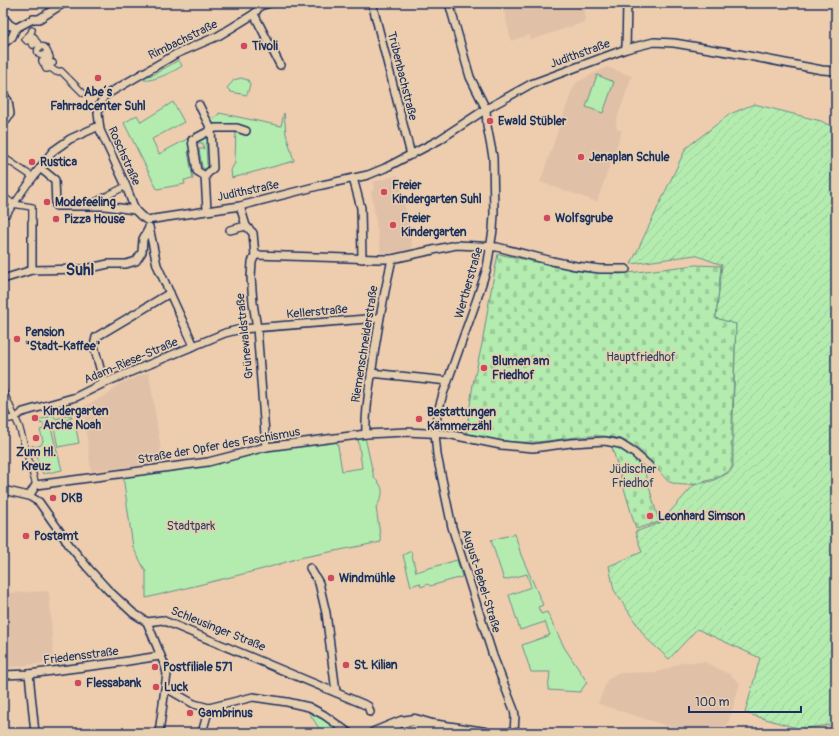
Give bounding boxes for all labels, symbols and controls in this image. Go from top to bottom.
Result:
street label: Rimbachstraße [146,17,220,63]
street label: Trübenbachstraße [384,30,420,122]
street label: Judithstraße [548,36,612,72]
place label: Tivoli [251,39,278,54]
marker: Tivoli [239,41,249,51]
marker: Abe´s Fahrradcenter Suhl [93,73,103,83]
place label: Abe´s Fahrradcenter Suhl [50,85,146,114]
place label: Ewald Stübler [498,114,567,129]
marker: Ewald Stübler [485,116,495,126]
street label: Roschstraße [104,124,144,188]
place label: Jenaplan Schule [589,150,671,165]
marker: Jenaplan Schule [576,152,586,162]
place label: Rustica [40,155,77,170]
marker: Rustica [27,157,37,167]
street label: Judithstraße [216,177,280,205]
place label: Freier Kindergarten Suhl [392,178,482,207]
marker: Freier Kindergarten Suhl [379,187,389,197]
place label: Modefeeling [55,195,116,210]
marker: Modefeeling [42,197,52,207]
place label: Freier Kindergarten [401,211,467,240]
place label: Wolfsgrube [555,211,614,226]
place label: Pizza House [64,212,126,227]
marker: Wolfsgrube [542,213,552,223]
marker: Pizza House [51,214,61,224]
marker: Freier Kindergarten [388,220,398,230]
street label: Wertherstraße [452,245,486,320]
district label: Suhl [66,260,95,280]
street label: Riemenschneiderstraße [348,284,382,404]
street label: Grünewaldstraße [233,292,257,380]
street label: Kellerstraße [286,302,348,322]
place label: Pension "Stadt-Kaffee" [25,325,101,354]
marker: Pension "Stadt-Kaffee" [12,334,22,344]
street label: Adam-Riese-Straße [82,334,180,388]
park label: Hauptfriedhof [606,350,676,365]
place label: Blumen am Friedhof [492,354,550,383]
marker: Blumen am Friedhof [479,363,489,373]
place label: Kindergarten Arche Noah [43,404,109,433]
place label: Bestattungen Kämmerzähl [427,405,496,434]
marker: Kindergarten Arche Noah [30,413,40,423]
marker: Bestattungen Kämmerzähl [414,414,424,424]
street label: Straße der Opfer des Faschismus [137,424,302,468]
marker: Zum Hl. Kreuz [31,433,41,443]
place label: Zum Hl. Kreuz [16,445,56,474]
park label: Jüdischer Friedhof [609,462,657,491]
place label: DKB [61,491,83,506]
marker: DKB [48,493,58,503]
place label: Leonhard Simson [658,509,746,524]
marker: Leonhard Simson [645,511,655,521]
park label: Stadtpark [167,519,215,534]
street label: August-Bebel-Straße [458,527,504,635]
place label: Postamt [34,529,80,544]
marker: Postamt [21,531,31,541]
place label: Windmühle [339,571,396,586]
marker: Windmühle [326,573,336,583]
street label: Schleusinger Straße [169,603,268,655]
street label: Friedensstraße [43,644,120,668]
place label: St. Kilian [354,658,398,673]
place label: Postfiliale 571 [163,660,233,675]
marker: St. Kilian [341,660,351,670]
marker: Postfiliale 571 [150,662,160,672]
place label: Flessabank [86,676,142,691]
marker: Flessabank [73,678,83,688]
place label: Luck [164,680,189,695]
marker: Luck [151,682,161,692]
scale bar [689,688,801,714]
text: 100 m [695,695,730,710]
place label: Gambrinus [198,706,253,721]
marker: Gambrinus [185,708,195,718]

